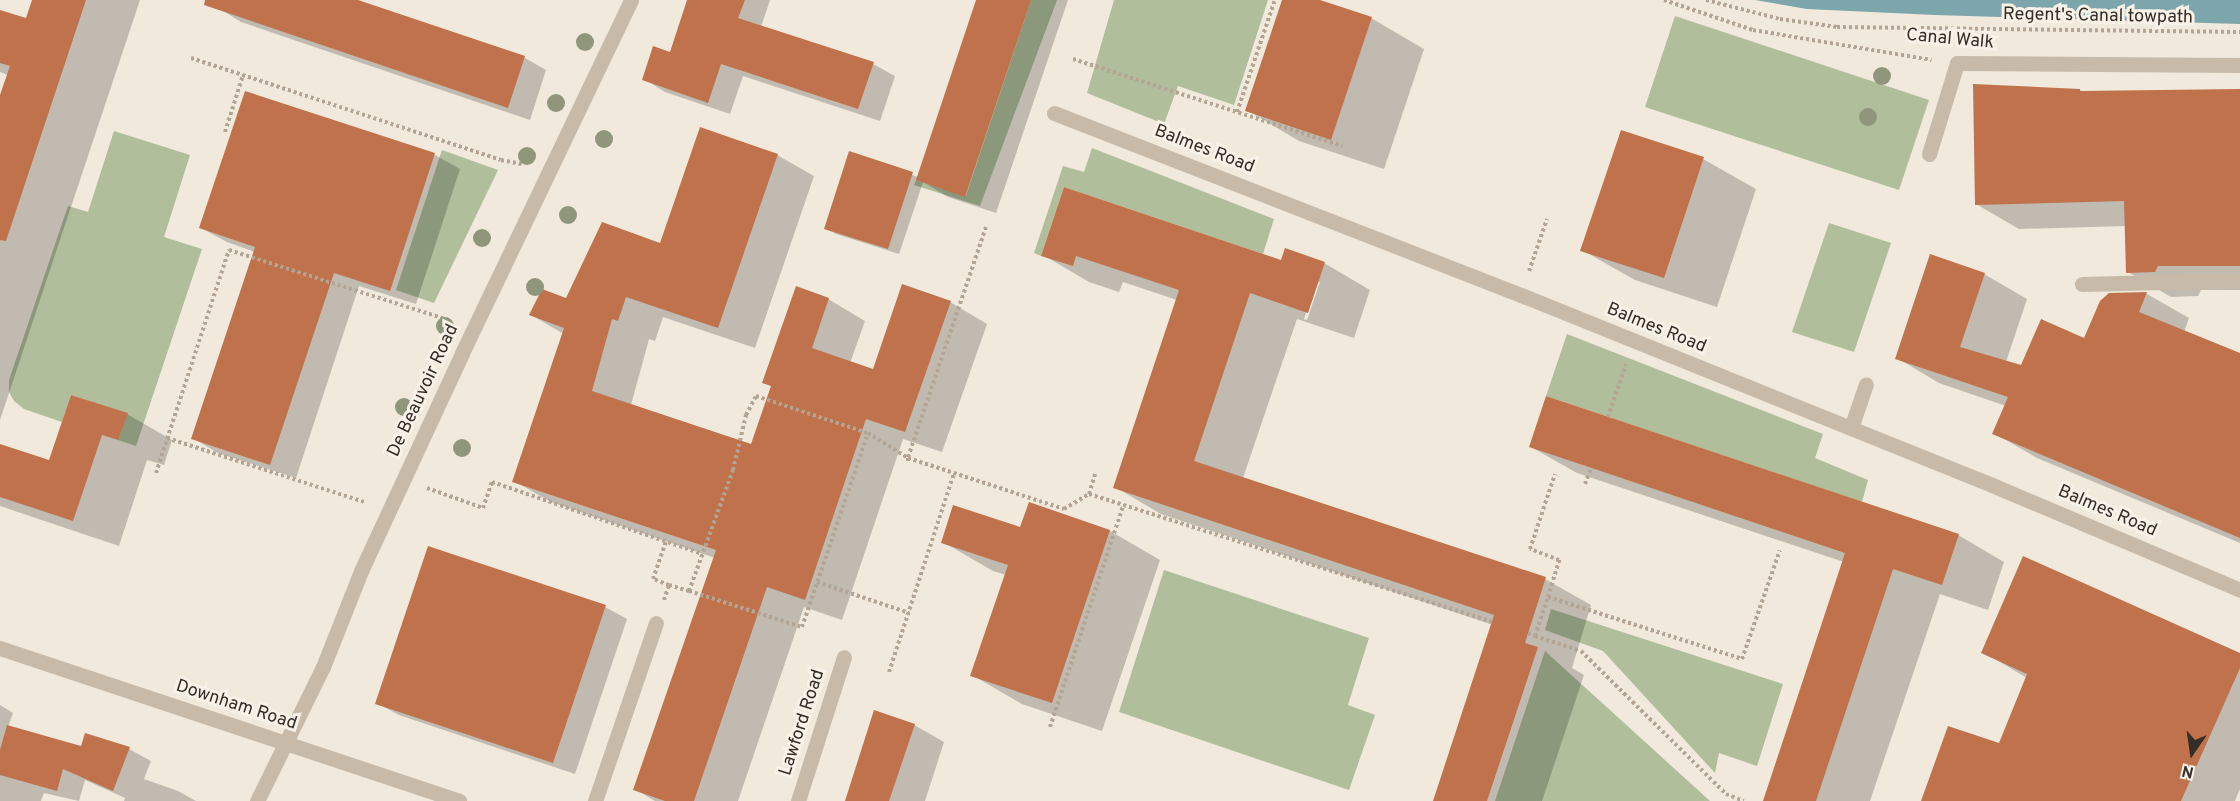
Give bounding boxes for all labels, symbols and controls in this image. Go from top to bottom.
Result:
street label: Regent's Canal towpath [2003,5,2193,29]
street label: Canal Walk [1905,25,1995,55]
street label: Balmes Road [1151,121,1257,179]
street label: Balmes Road [1603,299,1709,359]
street label: De Beauvoir Road [384,321,464,461]
street label: Balmes Road [2054,481,2160,543]
street label: Lawford Road [776,667,830,779]
street label: Downham Road [173,676,299,736]
north arrow [2162,723,2222,783]
text: N [2180,760,2196,782]

